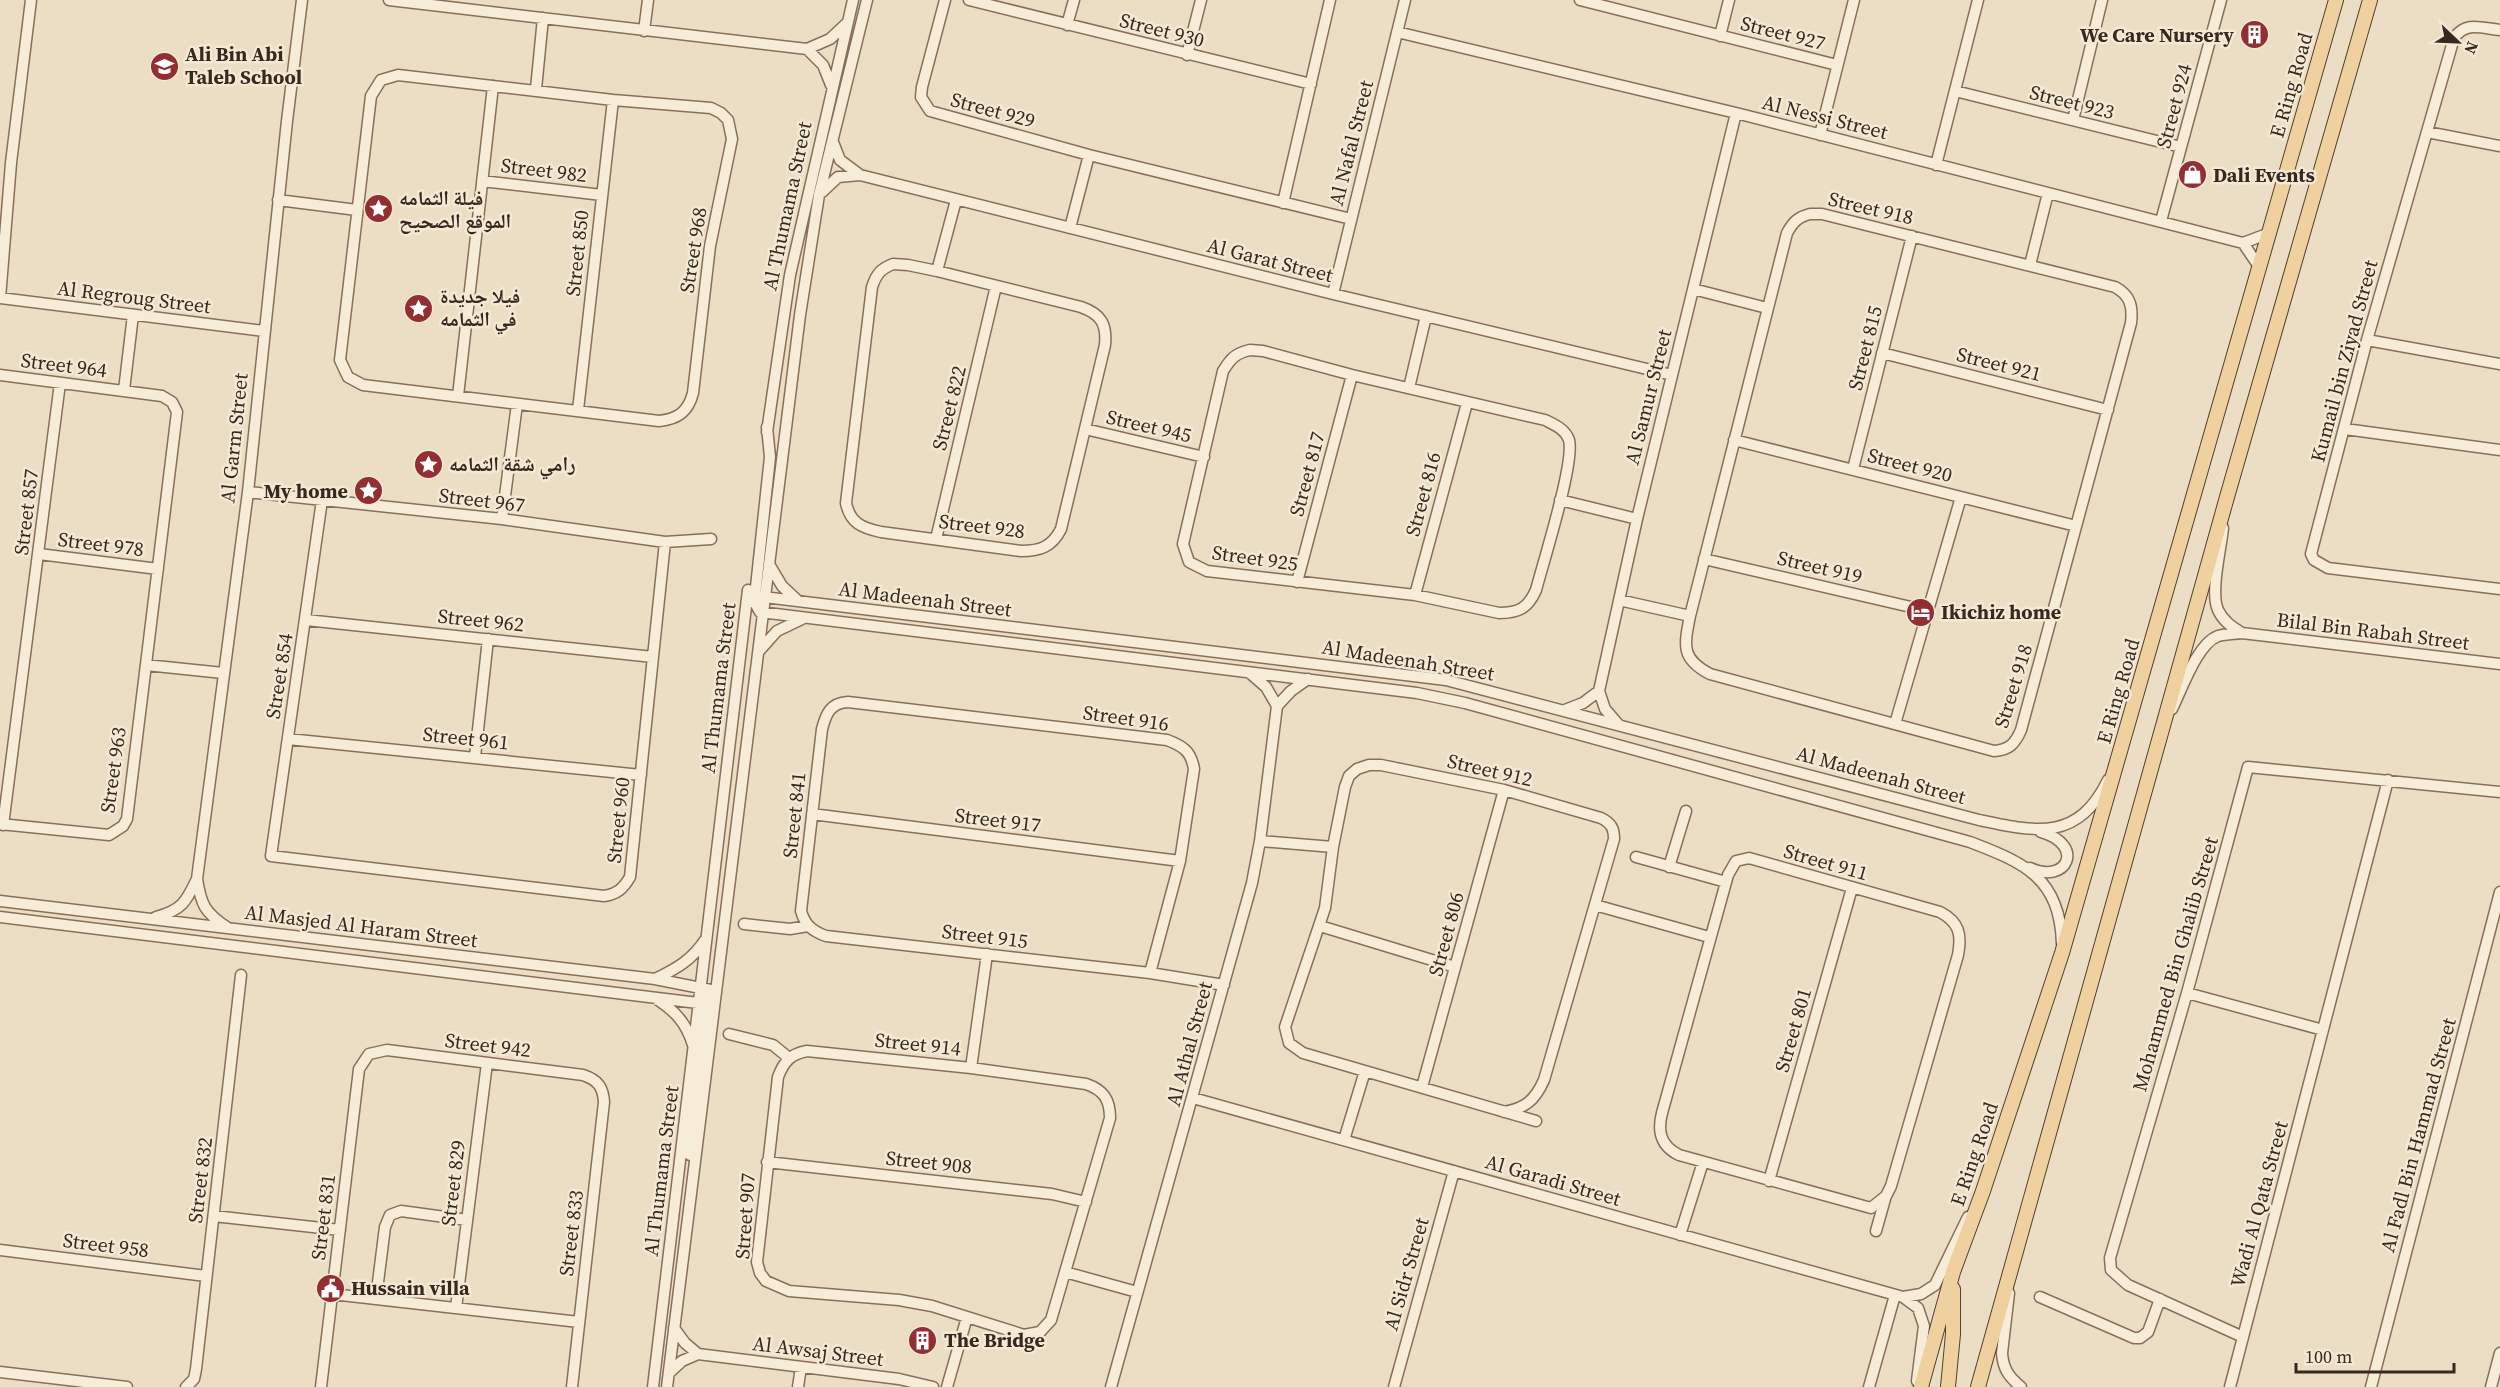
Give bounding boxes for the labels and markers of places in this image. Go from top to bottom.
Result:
building icon: We Care Nursery [2239,19,2271,51]
place label: We Care Nursery [2080,21,2234,49]
place label: Ali Bin Abi Taleb School [185,40,302,91]
school or university icon: Ali Bin Abi Taleb School [148,50,180,82]
shop icon: Dali Events [2176,159,2208,191]
place label: Dali Events [2213,161,2315,189]
place label: فيلة الثمامه الموقع الصحيح [399,184,511,235]
place icon: فيلة الثمامه الموقع الصحيح [362,193,394,225]
place label: فيلا جديدة في الثمامه [440,282,520,335]
place icon: فيلا جديدة في الثمامه [403,292,435,324]
place icon: رامي شقة الثمامه [412,448,444,480]
place label: رامي شقة الثمامه [449,450,576,480]
place icon: My home [353,475,385,507]
place label: My home [264,477,348,505]
hotel icon: Ikichiz home [1904,596,1936,628]
place label: Ikichiz home [1941,598,2061,626]
public building icon: Hussain villa [314,1272,346,1304]
place label: Hussain villa [351,1274,470,1302]
building icon: The Bridge [907,1324,939,1356]
place label: The Bridge [944,1326,1045,1354]

